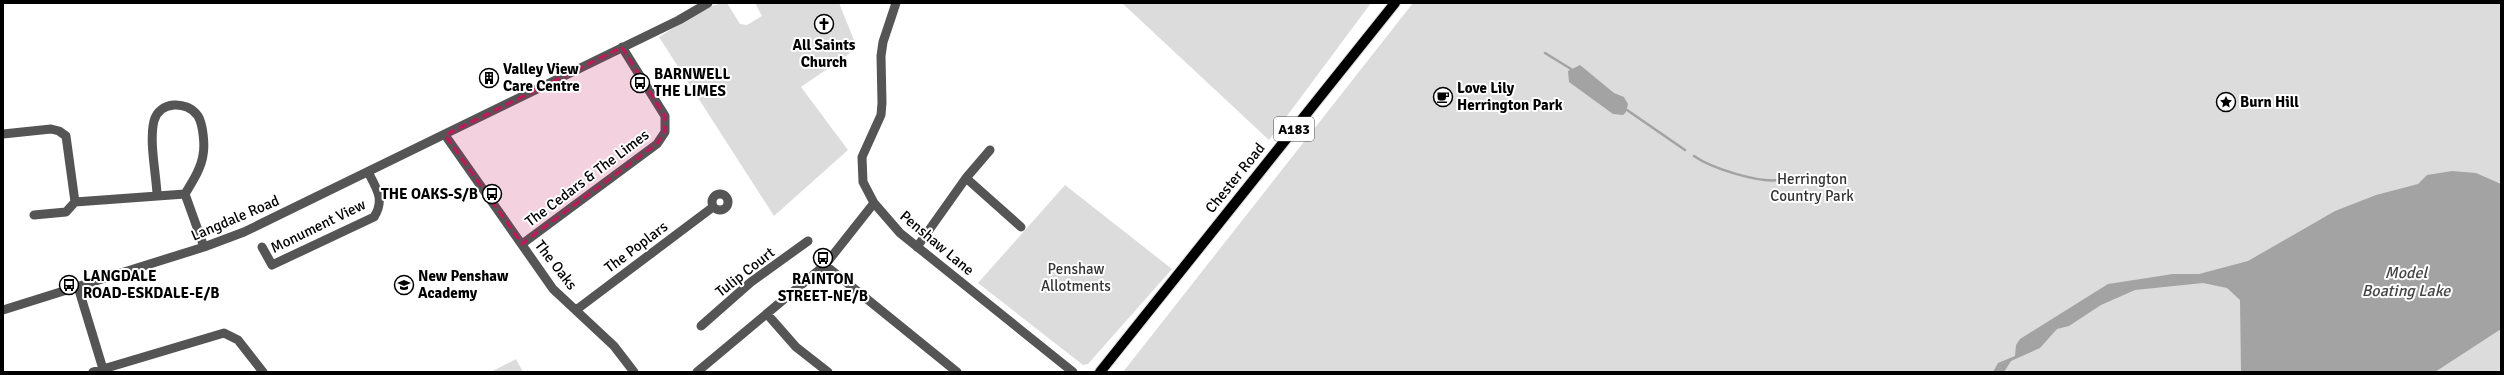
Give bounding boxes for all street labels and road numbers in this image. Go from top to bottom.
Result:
road number: A183 [1274,117,1314,141]
street label: The Cedars & The Limes [522,125,653,230]
street label: Chester Road [1201,139,1269,217]
street label: Langdale Road [188,191,282,245]
street label: Monument View [268,195,369,257]
street label: Penshaw Lane [896,207,978,279]
street label: The Poplars [601,217,671,277]
street label: The Oaks [531,237,581,294]
street label: Tulip Court [712,243,778,301]

